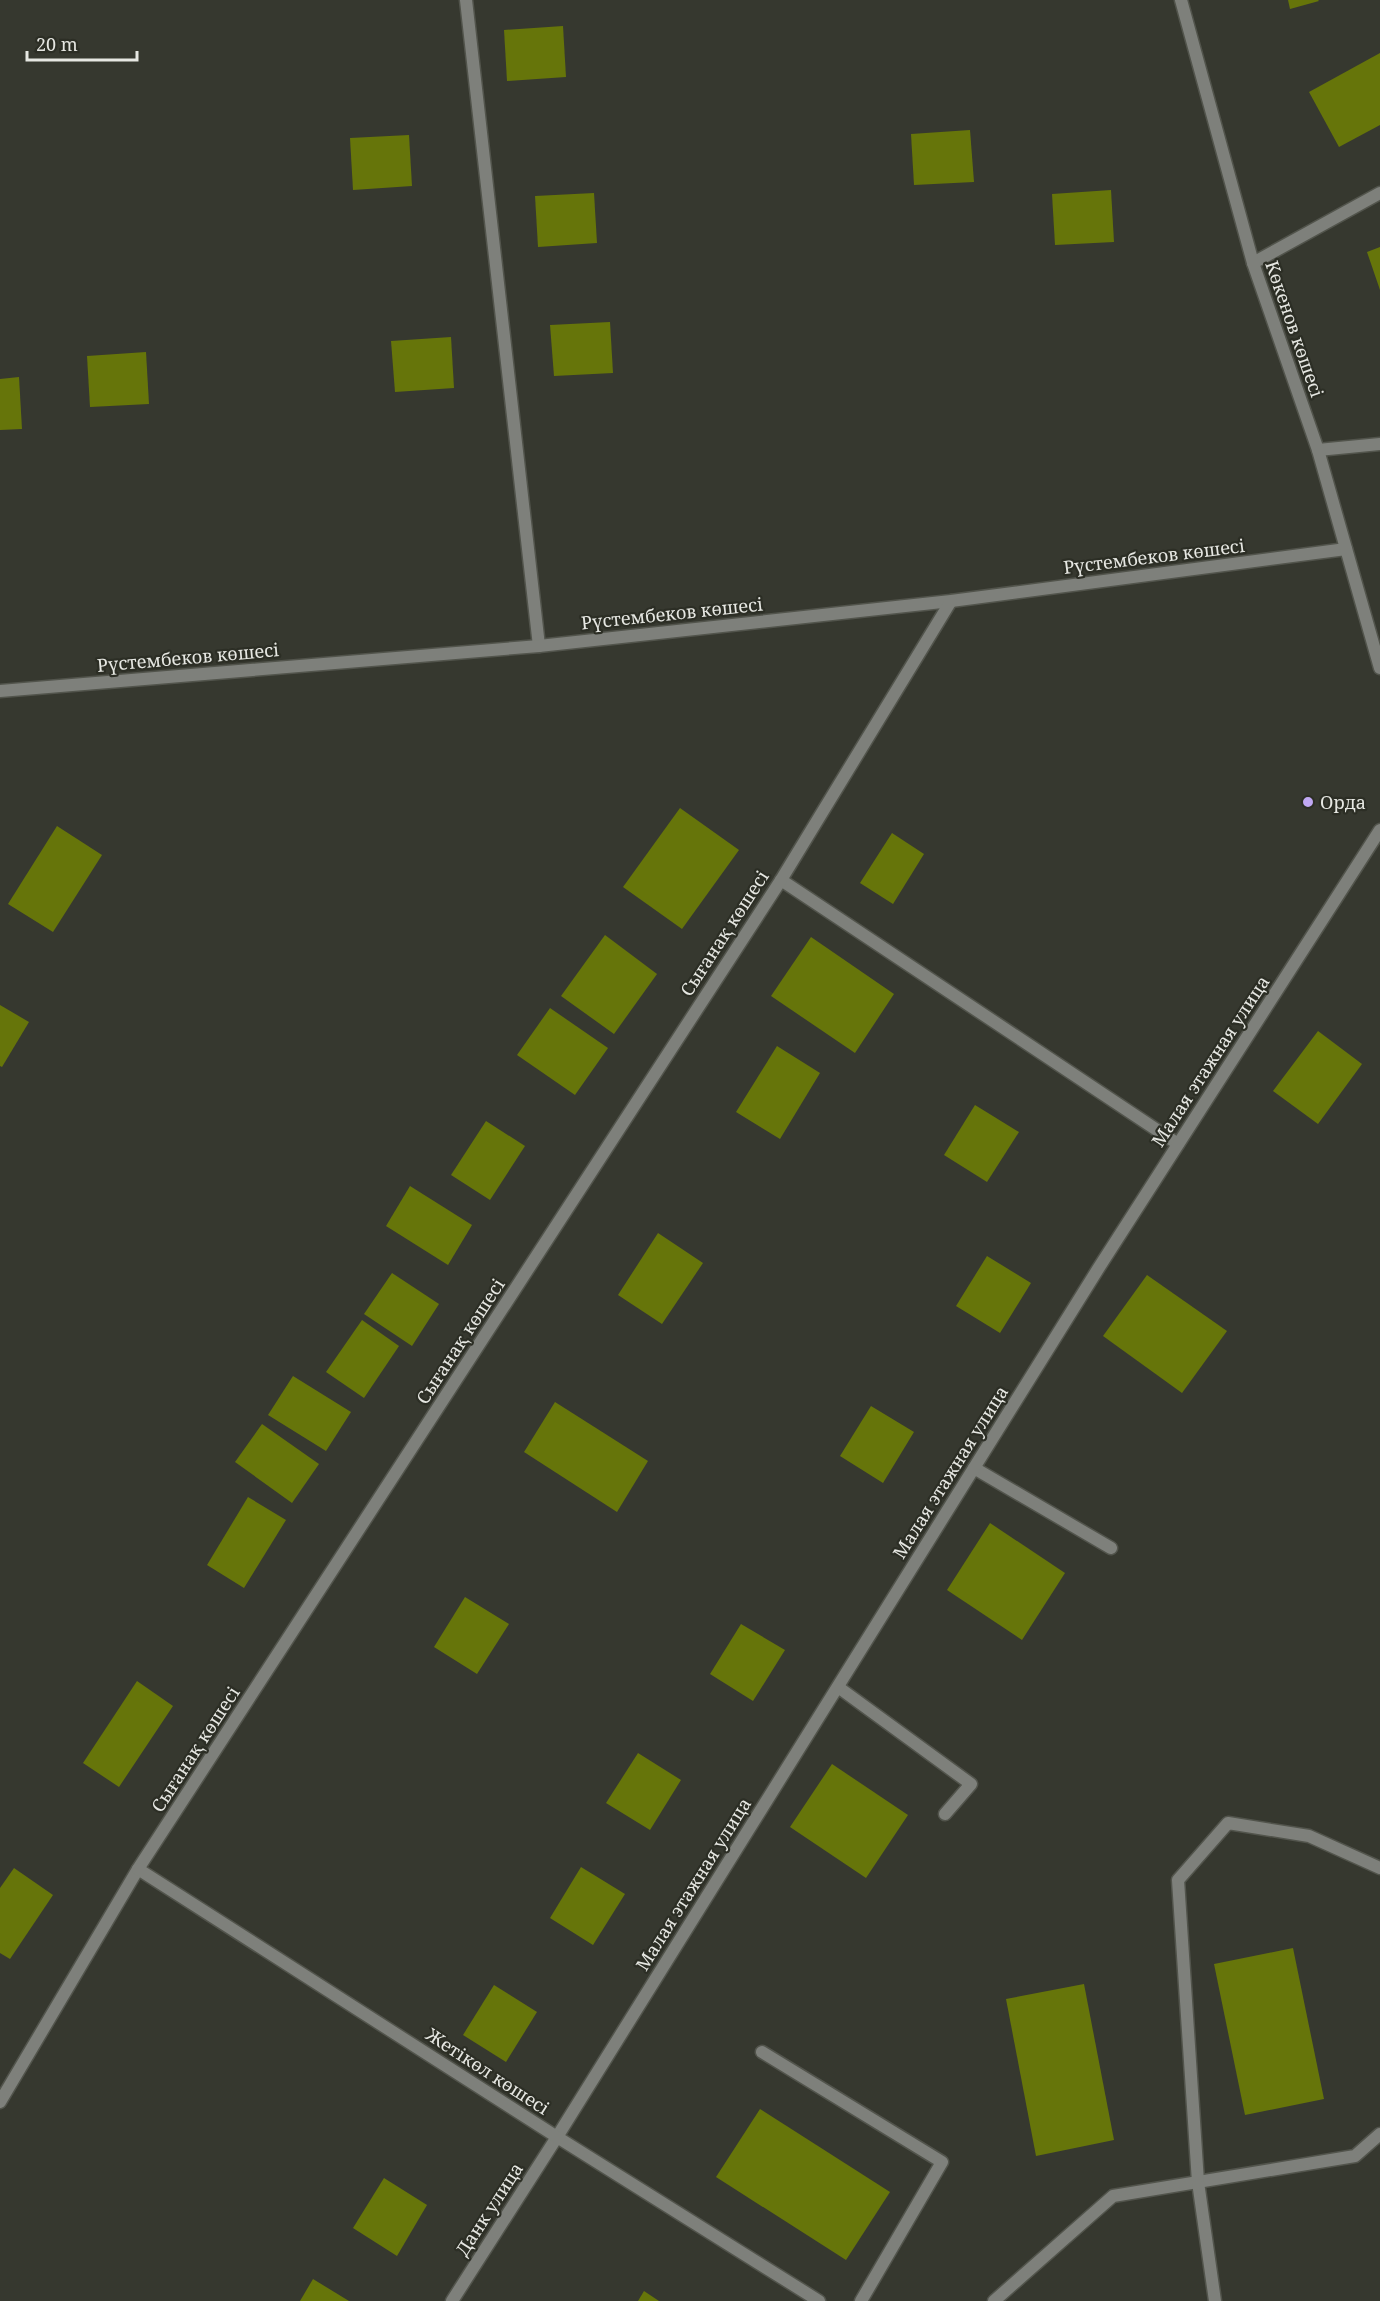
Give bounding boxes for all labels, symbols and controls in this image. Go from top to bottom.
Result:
scale bar [27,24,136,62]
text: 20 m [36,32,78,56]
street label: Көкенов көшесі [1260,257,1330,401]
street label: Рүстембеков көшесі [1062,533,1246,579]
street label: Рүстембеков көшесі [580,592,764,634]
street label: Рүстембеков көшесі [96,637,280,677]
place label: Орда [1320,790,1366,814]
marker: Орда [1301,795,1315,809]
street label: Сығанақ көшесі [674,865,774,1001]
street label: Малая этажная улица [1146,971,1274,1151]
street label: Сығанақ көшесі [410,1273,510,1409]
street label: Малая этажная улица [887,1381,1013,1563]
street label: Сығанақ көшесі [145,1681,245,1817]
street label: Малая этажная улица [630,1793,756,1975]
street label: Жетікөл көшесі [421,2022,554,2120]
street label: Данк улица [450,2158,528,2260]

